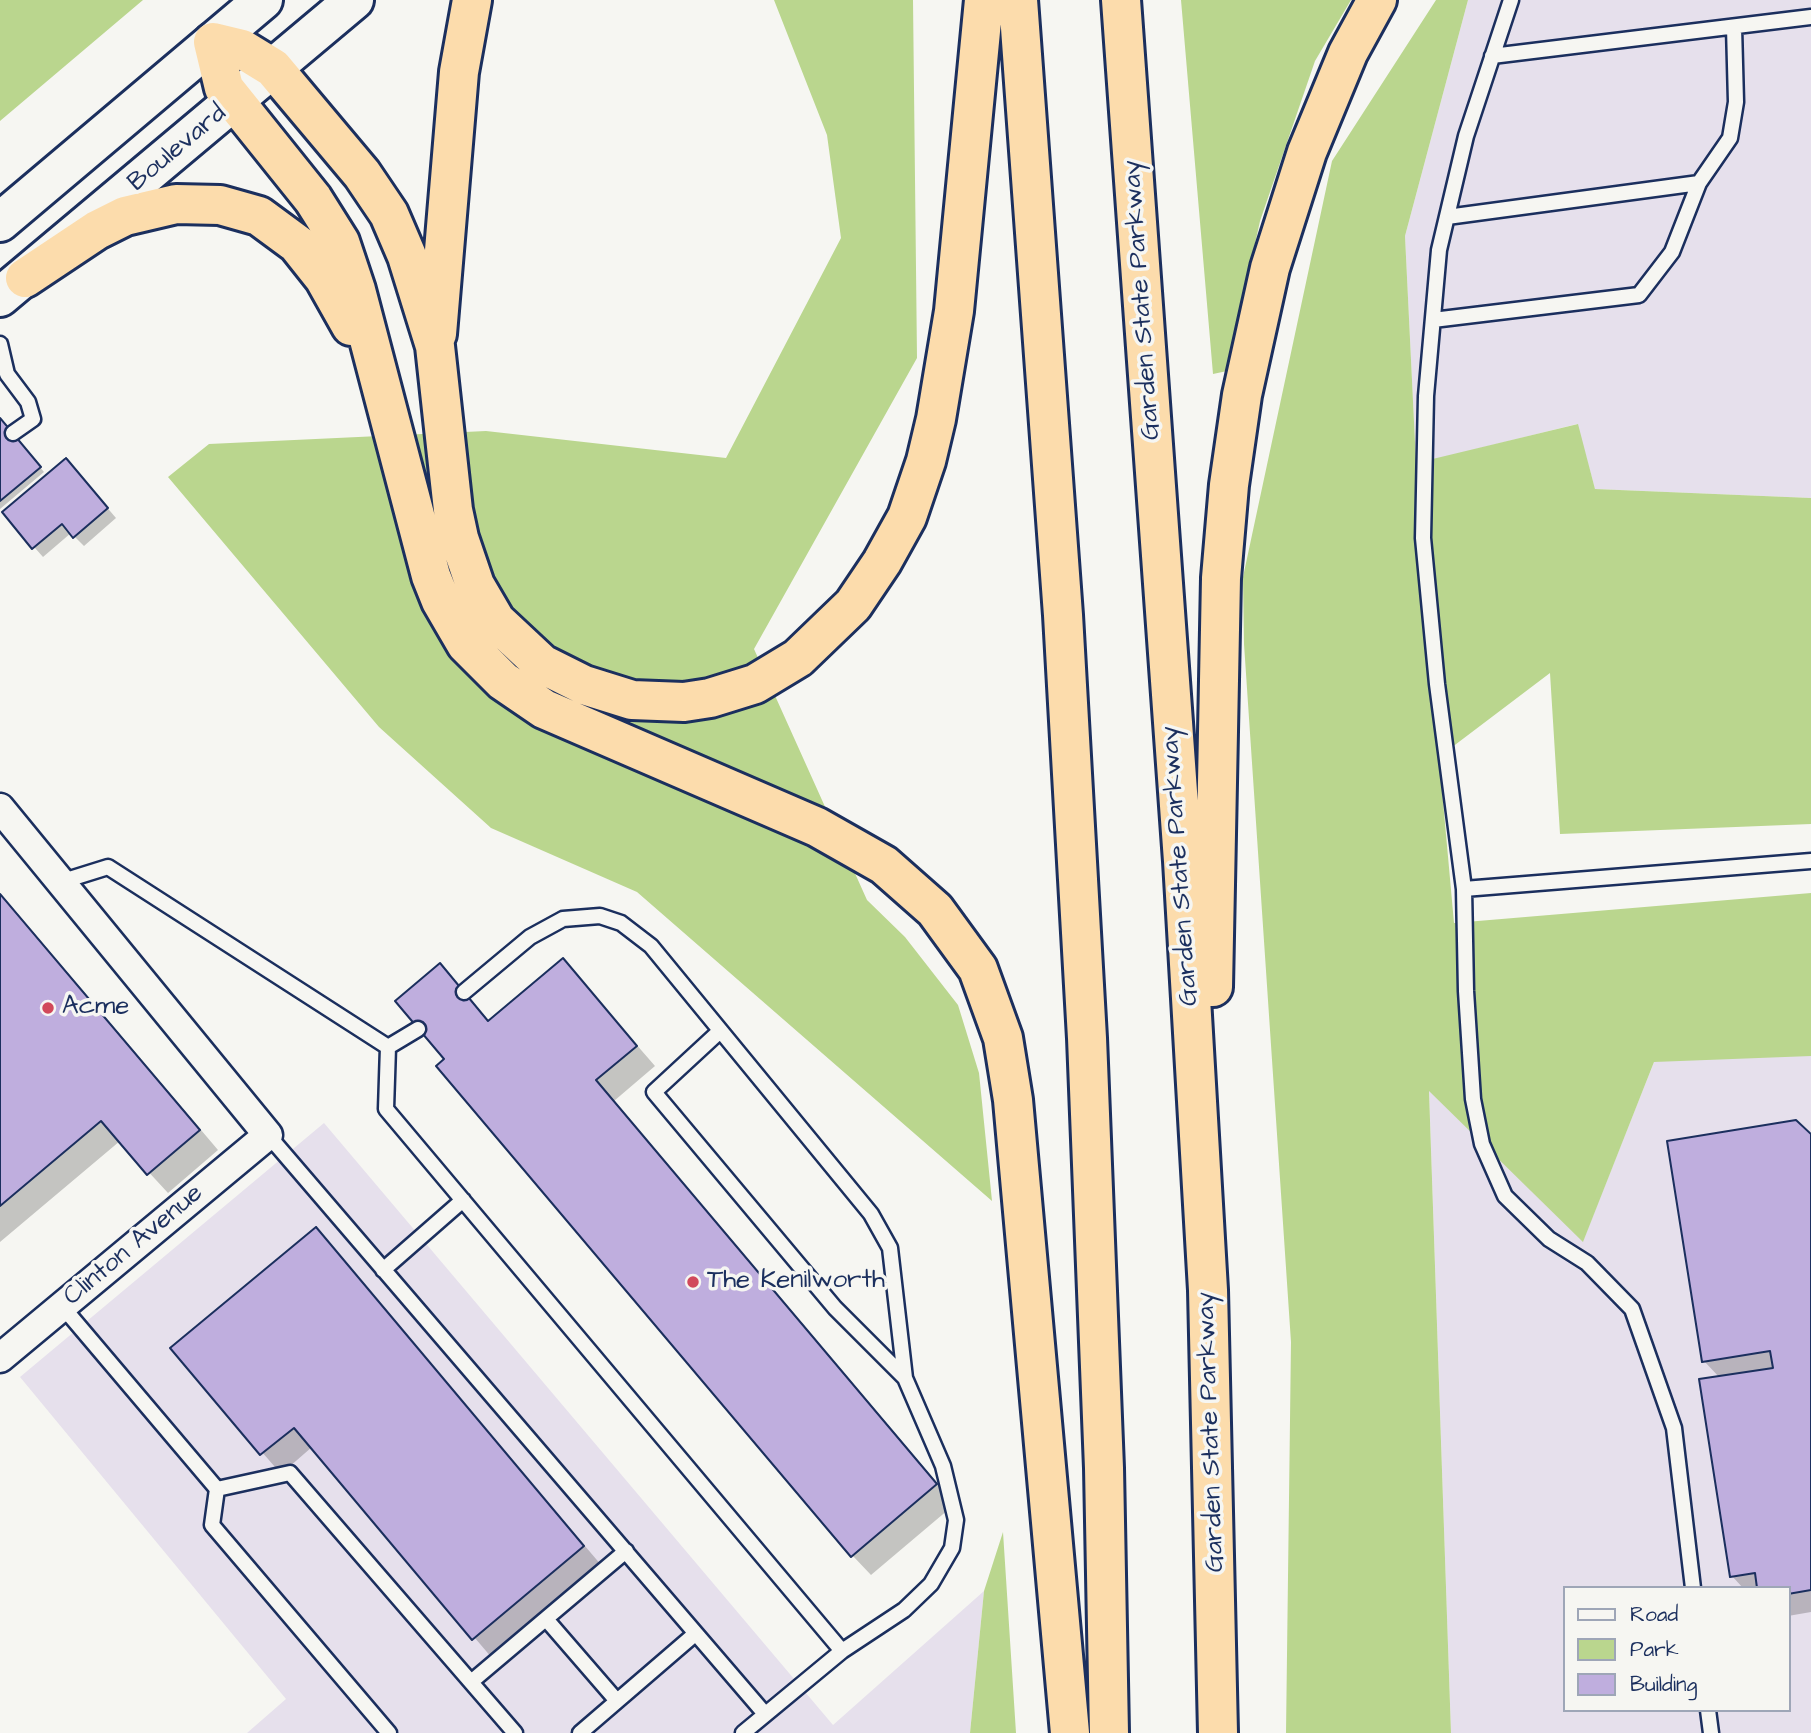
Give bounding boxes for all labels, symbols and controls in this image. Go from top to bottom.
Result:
street label: Boulevard [122,99,234,199]
street label: Garden State Parkway [1118,159,1168,441]
street label: Garden State Parkway [1156,725,1206,1007]
place label: Acme [62,992,129,1024]
marker: Acme [40,1000,56,1016]
street label: Clinton Avenue [58,1179,210,1313]
place label: The Kenilworth [707,1266,885,1298]
marker: The Kenilworth [685,1274,701,1290]
street label: Garden State Parkway [1192,1291,1232,1573]
legend [1562,1586,1790,1712]
text: Road [1630,1600,1678,1629]
text: Park [1630,1635,1679,1664]
text: Building [1630,1670,1697,1699]

